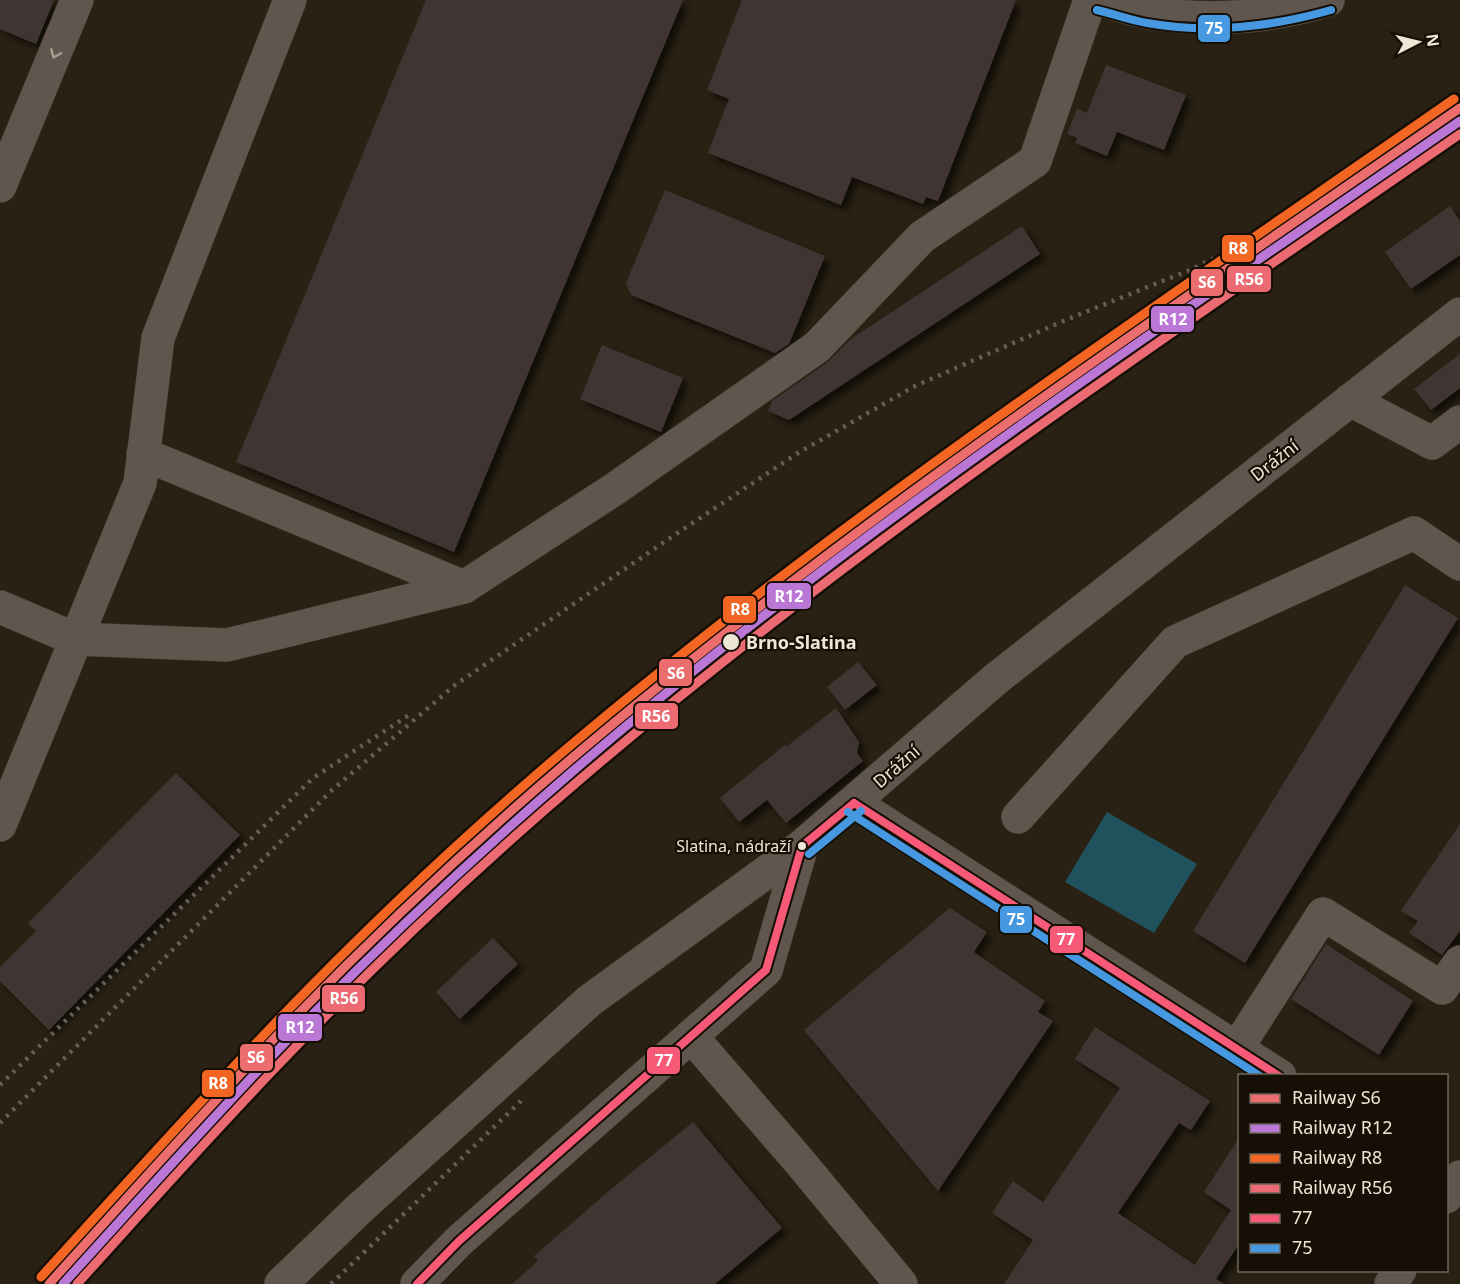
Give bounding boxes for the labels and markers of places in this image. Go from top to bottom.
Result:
place label: Brno-Slatina [746,630,856,654]
marker: Brno-Slatina [721,632,741,652]
place label: Slatina, nádraží [676,835,792,857]
marker: Slatina, nádraží [796,840,808,852]

